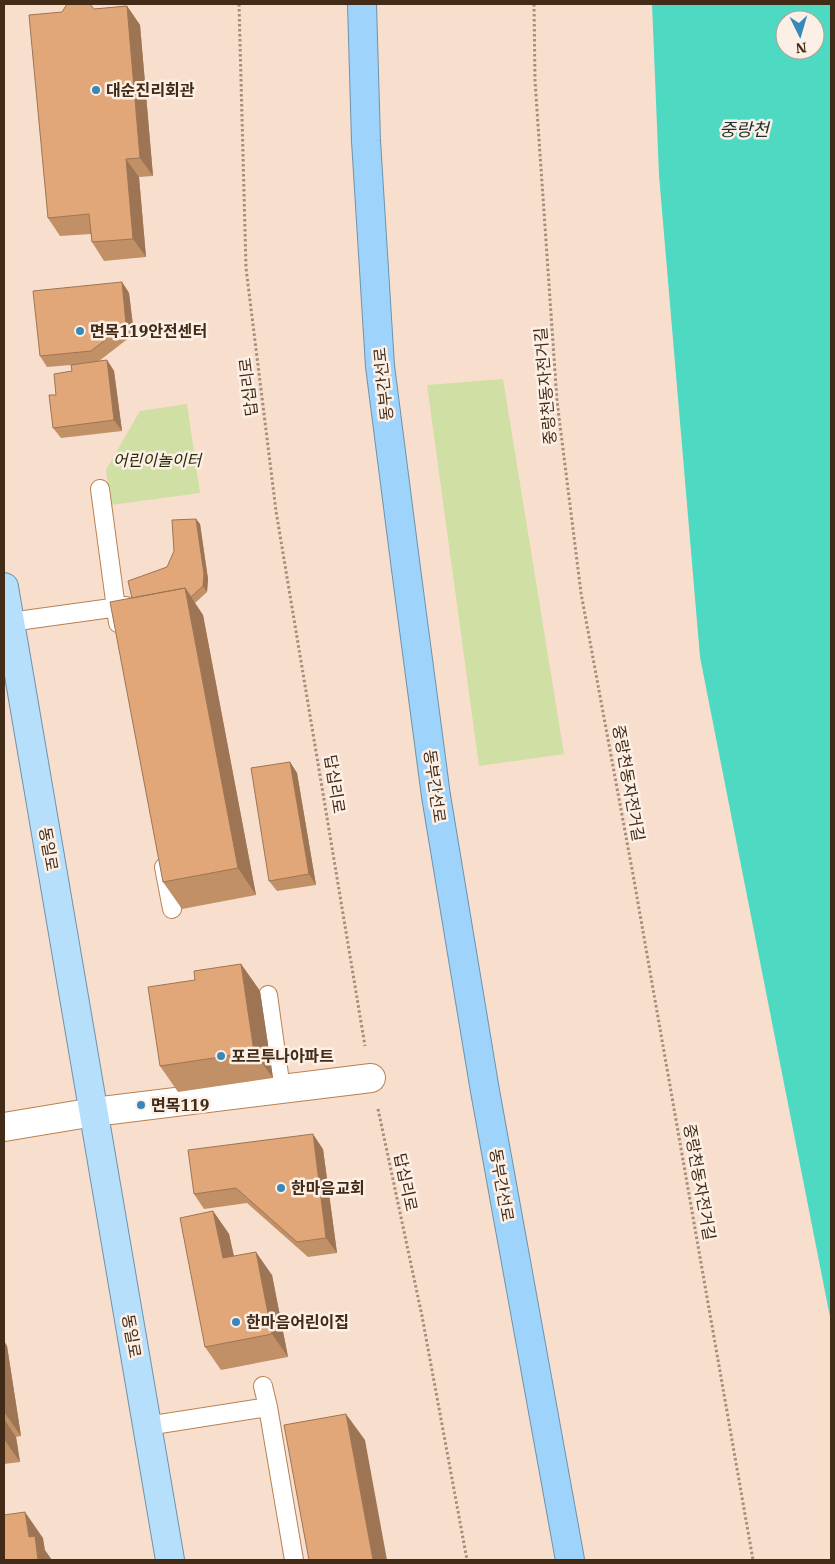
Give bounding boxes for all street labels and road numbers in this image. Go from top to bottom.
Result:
street label: 중랑천동자전거길 [530,326,560,446]
street label: 동부간선로 [369,346,397,422]
street label: 답십리로 [234,356,262,417]
street label: 중랑천동자전거길 [609,723,649,843]
street label: 동부간선로 [420,748,450,824]
street label: 답십리로 [321,753,350,815]
street label: 동일로 [35,826,63,873]
street label: 중랑천동자전거길 [680,1122,720,1242]
street label: 동부간선로 [486,1147,518,1223]
street label: 답십리로 [390,1151,422,1213]
street label: 동일로 [118,1313,146,1360]

